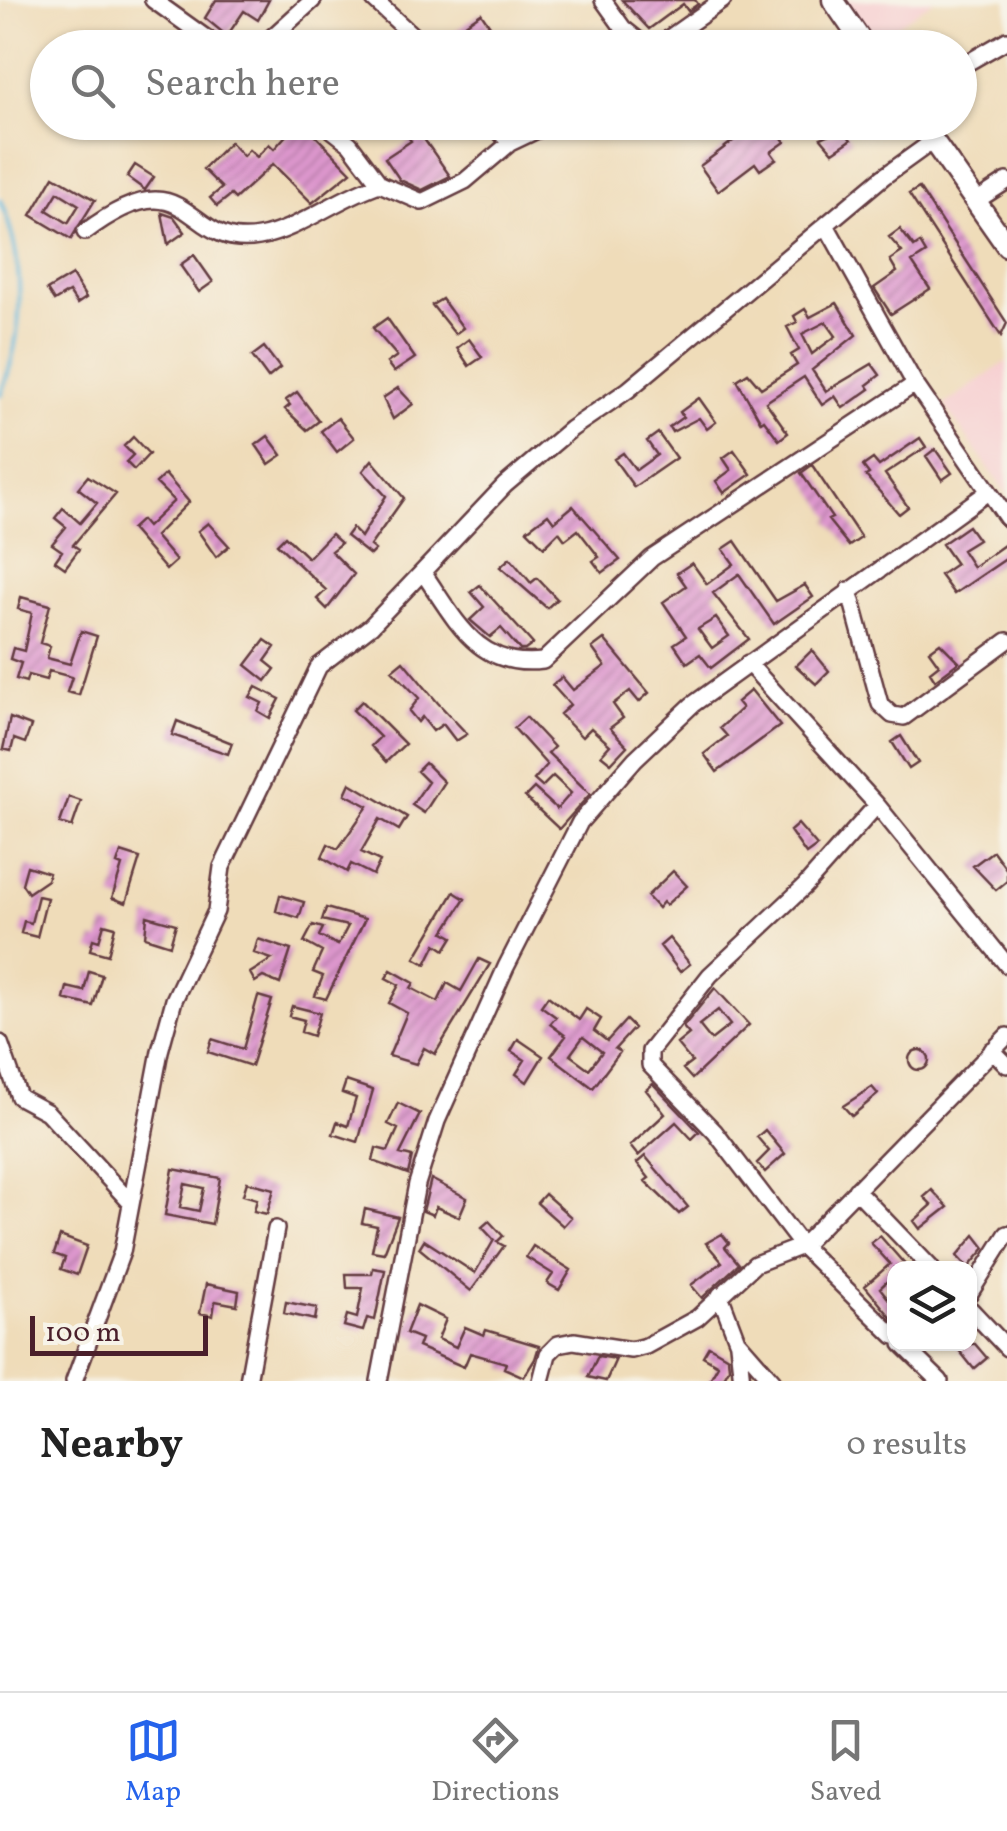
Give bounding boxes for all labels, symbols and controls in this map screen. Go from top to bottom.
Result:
search box [30,30,977,140]
icon: search [65,58,120,113]
text: Search here [145,59,340,112]
map controls [887,1261,977,1351]
button: layers [887,1261,977,1351]
scale bar [30,1311,208,1356]
text: 100 m [45,1314,120,1353]
text: Nearby [40,1417,183,1476]
text: 0 results [847,1424,967,1468]
tab: Map [125,1713,181,1812]
tab: Directions [431,1713,560,1812]
tab: Saved [810,1713,882,1812]

